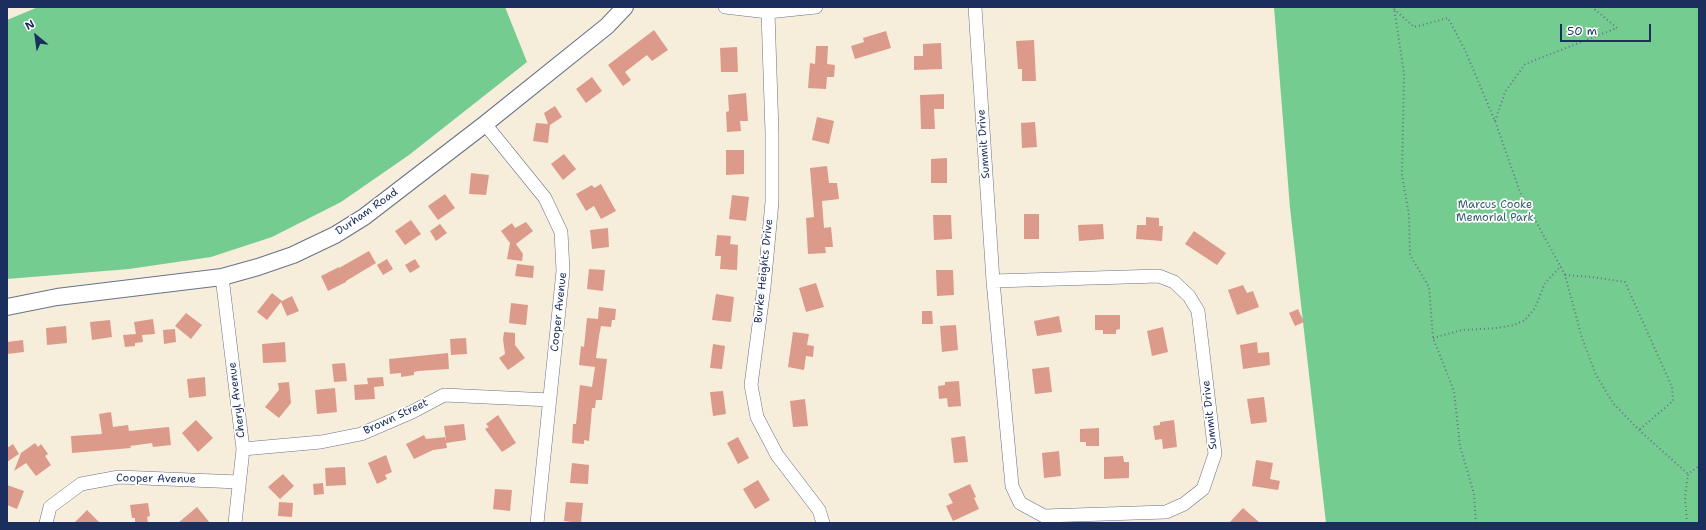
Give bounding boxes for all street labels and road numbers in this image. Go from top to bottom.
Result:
street label: Summit Drive [975,109,993,179]
street label: Durham Road [333,186,401,238]
street label: Burke Heights Drive [752,218,776,324]
street label: Cooper Avenue [548,272,570,352]
street label: Cheryl Avenue [226,361,248,439]
street label: Summit Drive [1200,380,1220,450]
street label: Brown Street [362,396,430,438]
street label: Cooper Avenue [116,472,196,486]

